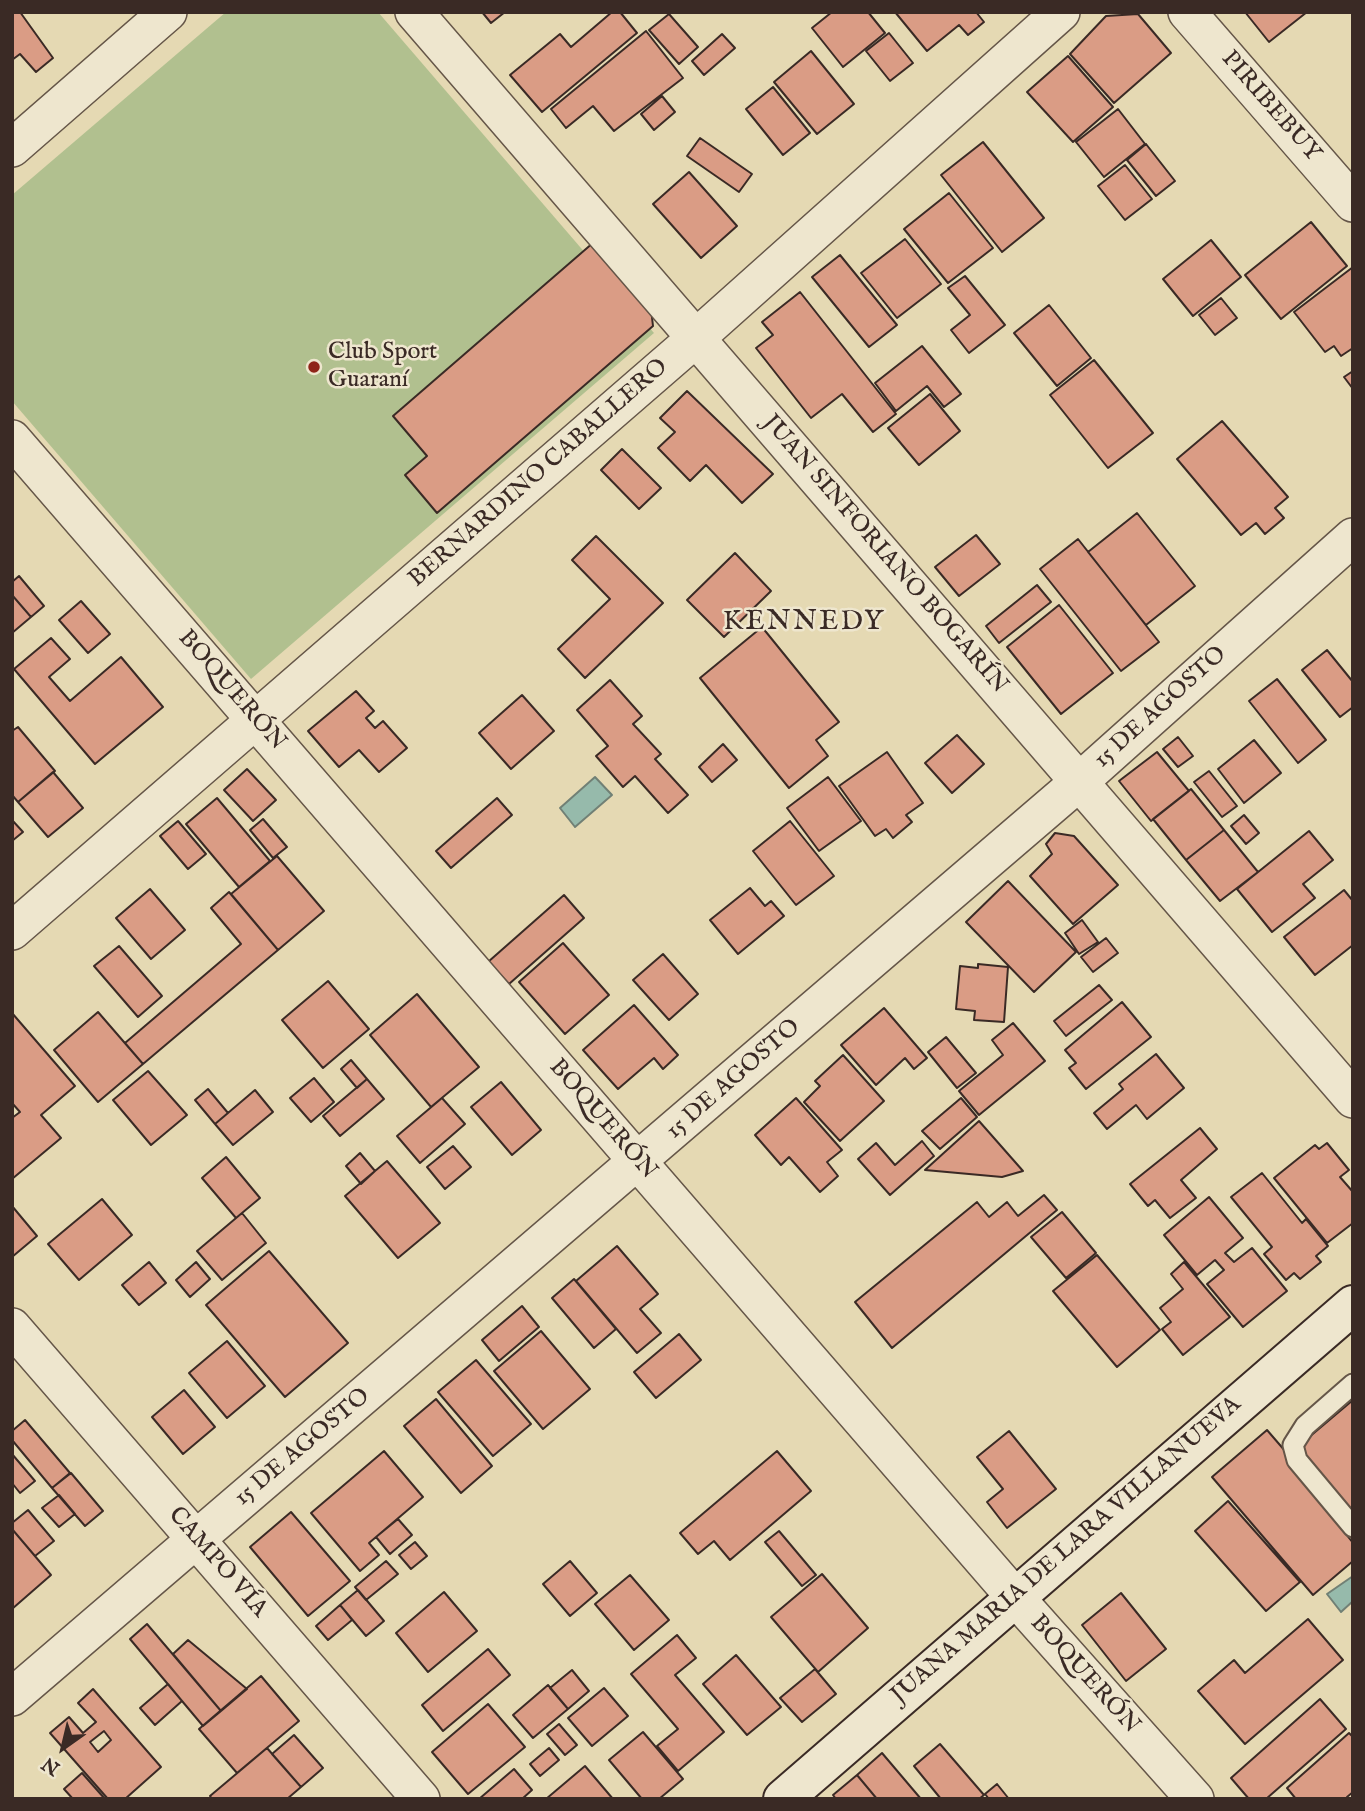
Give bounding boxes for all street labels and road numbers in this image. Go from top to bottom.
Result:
street label: PIRIBEBUY [1214,46,1326,168]
street label: BERNARDINO CABALLERO [404,354,674,594]
street label: JUAN SINFORIANO BOGARÍN [755,410,1013,700]
street label: BOQUERÓN [171,625,291,757]
street label: 15 DE AGOSTO [1089,641,1233,775]
street label: 15 DE AGOSTO [661,1014,807,1146]
street label: BOQUERÓN [542,1054,662,1186]
street label: 15 DE AGOSTO [229,1383,377,1513]
street label: JUANA MARIA DE LARA VILLANUEVA [886,1391,1248,1711]
street label: CAMPO VÍA [161,1502,273,1624]
street label: BOQUERÓN [1023,1610,1145,1740]

